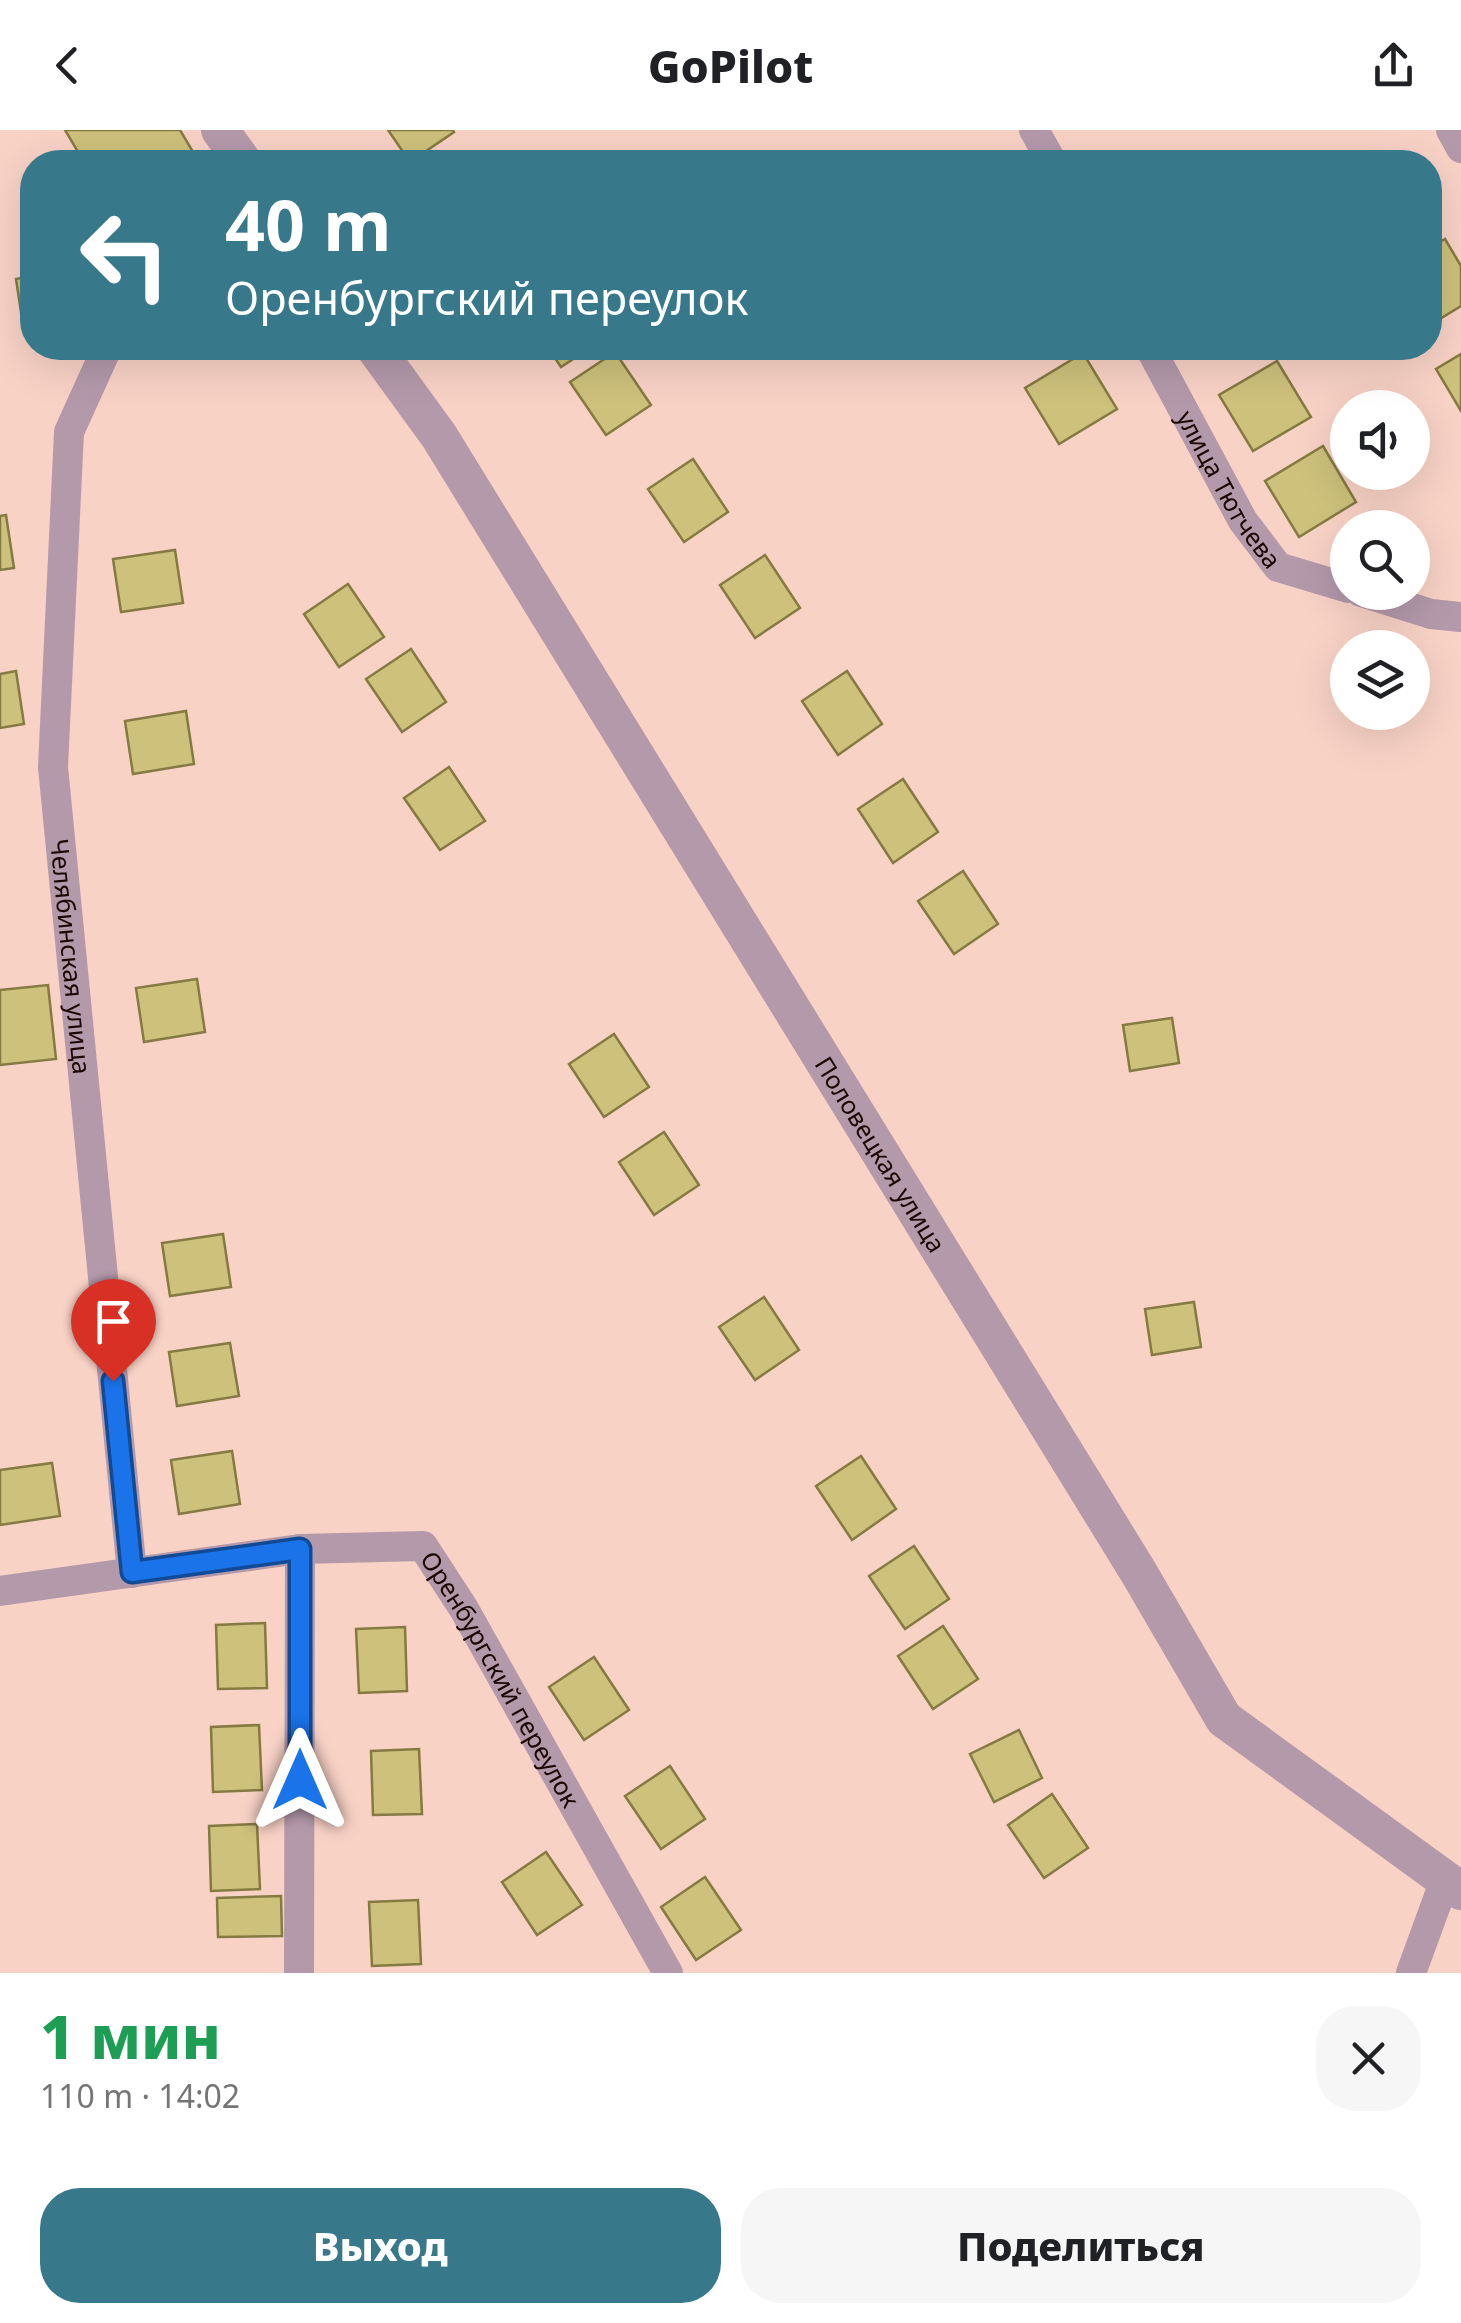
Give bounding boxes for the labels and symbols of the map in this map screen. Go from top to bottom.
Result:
street label: улица Тютчева [1169,404,1290,575]
street label: Челябинская улица [43,837,100,1076]
street label: Половецкая улица [808,1050,954,1259]
pin [71,1279,156,1382]
street label: Оренбургский переулок [413,1544,589,1814]
position arrow [248,1728,352,1832]

